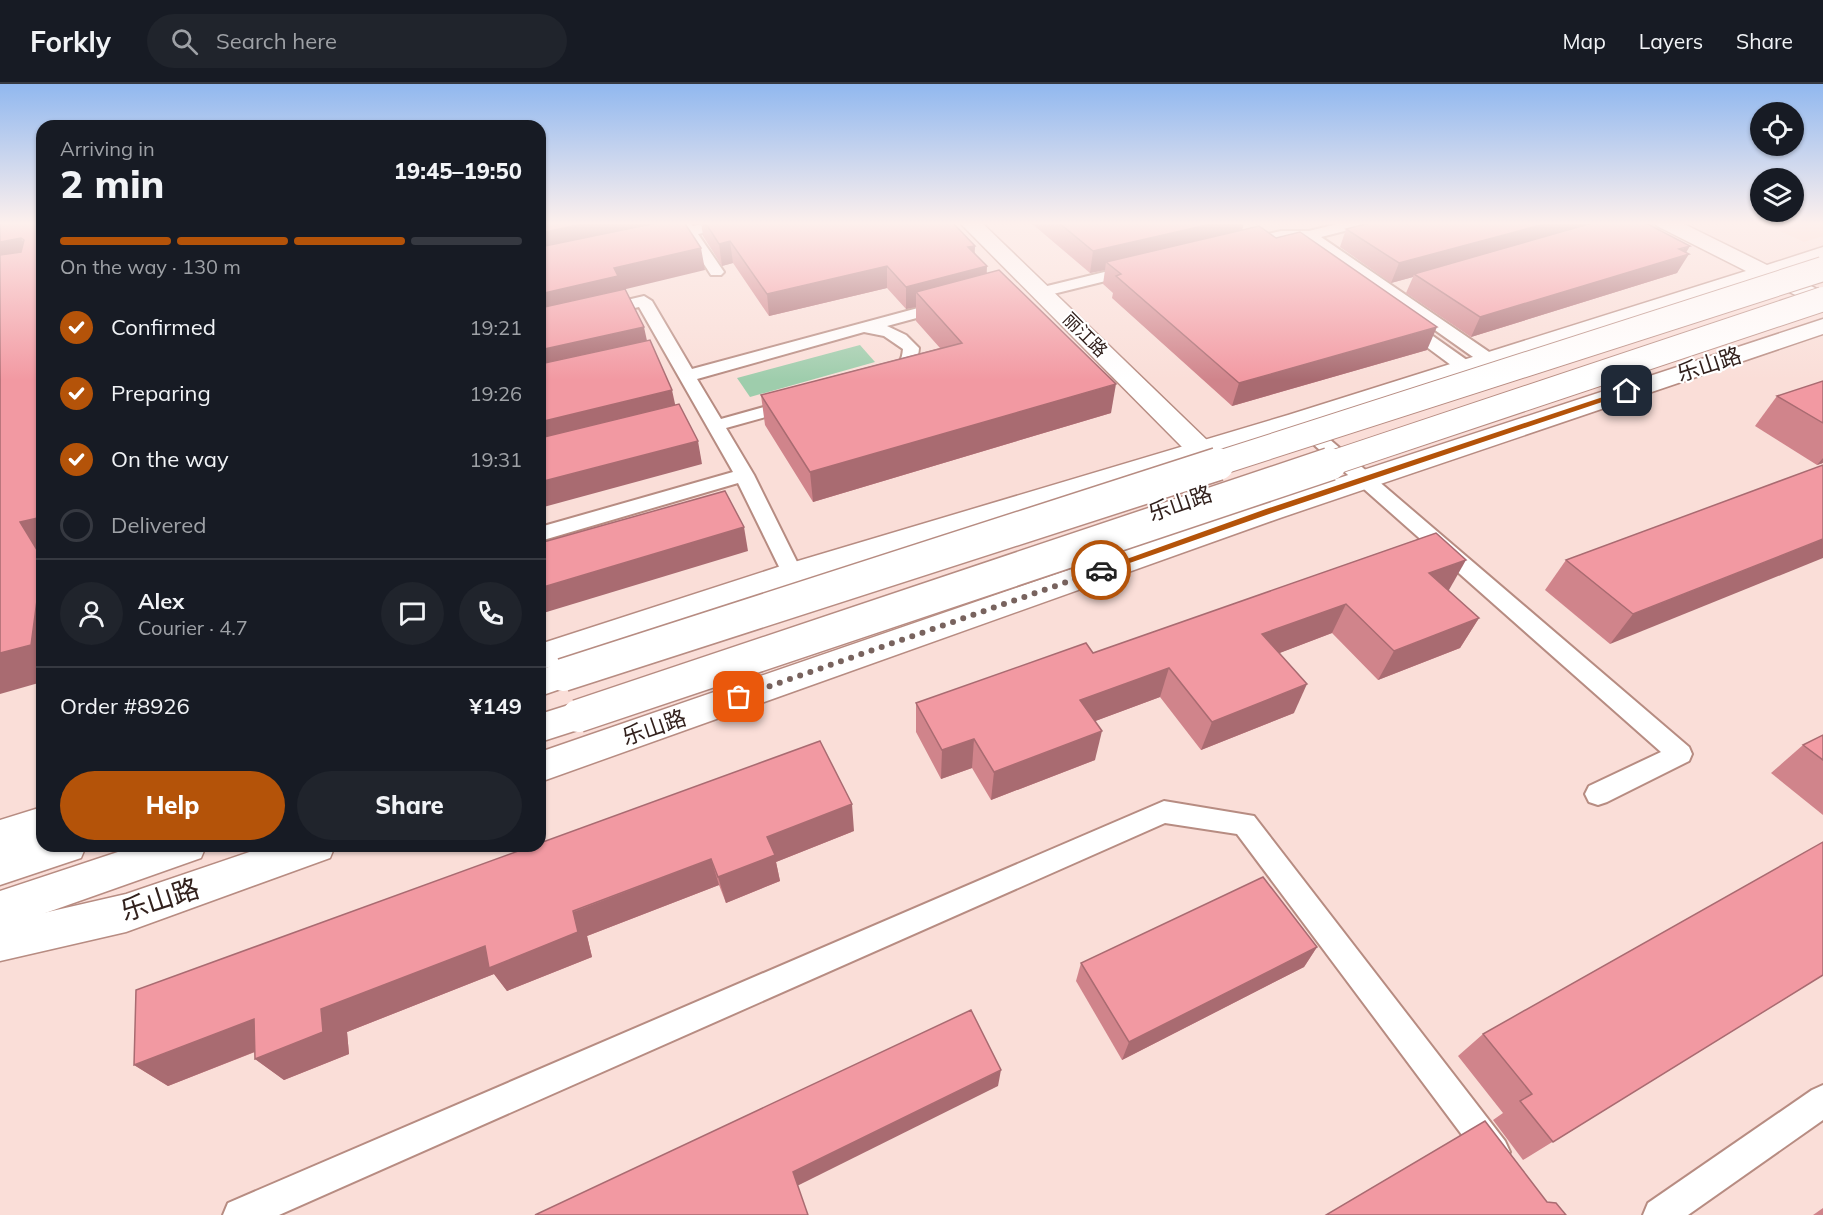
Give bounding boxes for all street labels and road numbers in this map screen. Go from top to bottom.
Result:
street label: 丽江路 [1058,307,1113,362]
street label: 乐山路 [1673,340,1745,388]
street label: 乐山路 [1144,479,1216,527]
street label: 乐山路 [618,703,690,751]
street label: 乐山路 [116,870,203,928]

